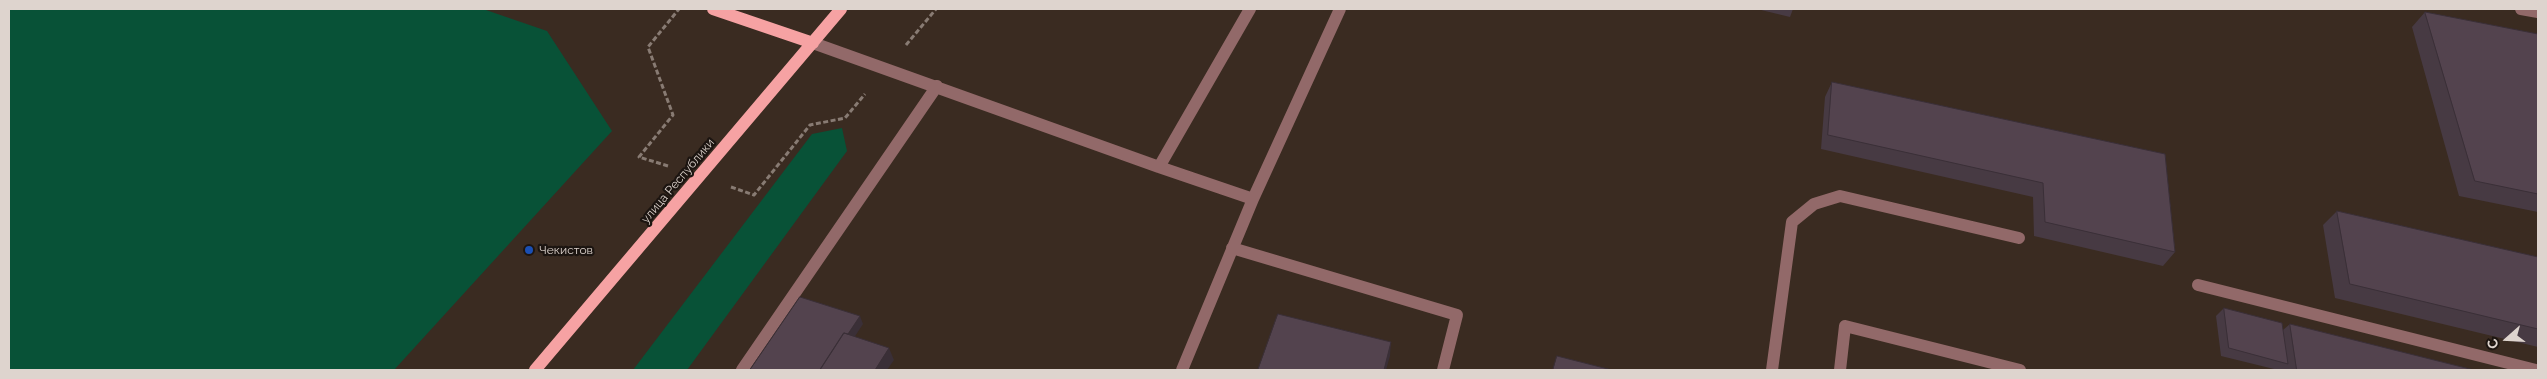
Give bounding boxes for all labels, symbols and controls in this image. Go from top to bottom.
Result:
street label: улица Республики [638,136,718,226]
place label: Чекистов [539,243,593,257]
marker: Чекистов [523,244,535,256]
north arrow [2482,314,2532,364]
text: С [2484,337,2502,351]

